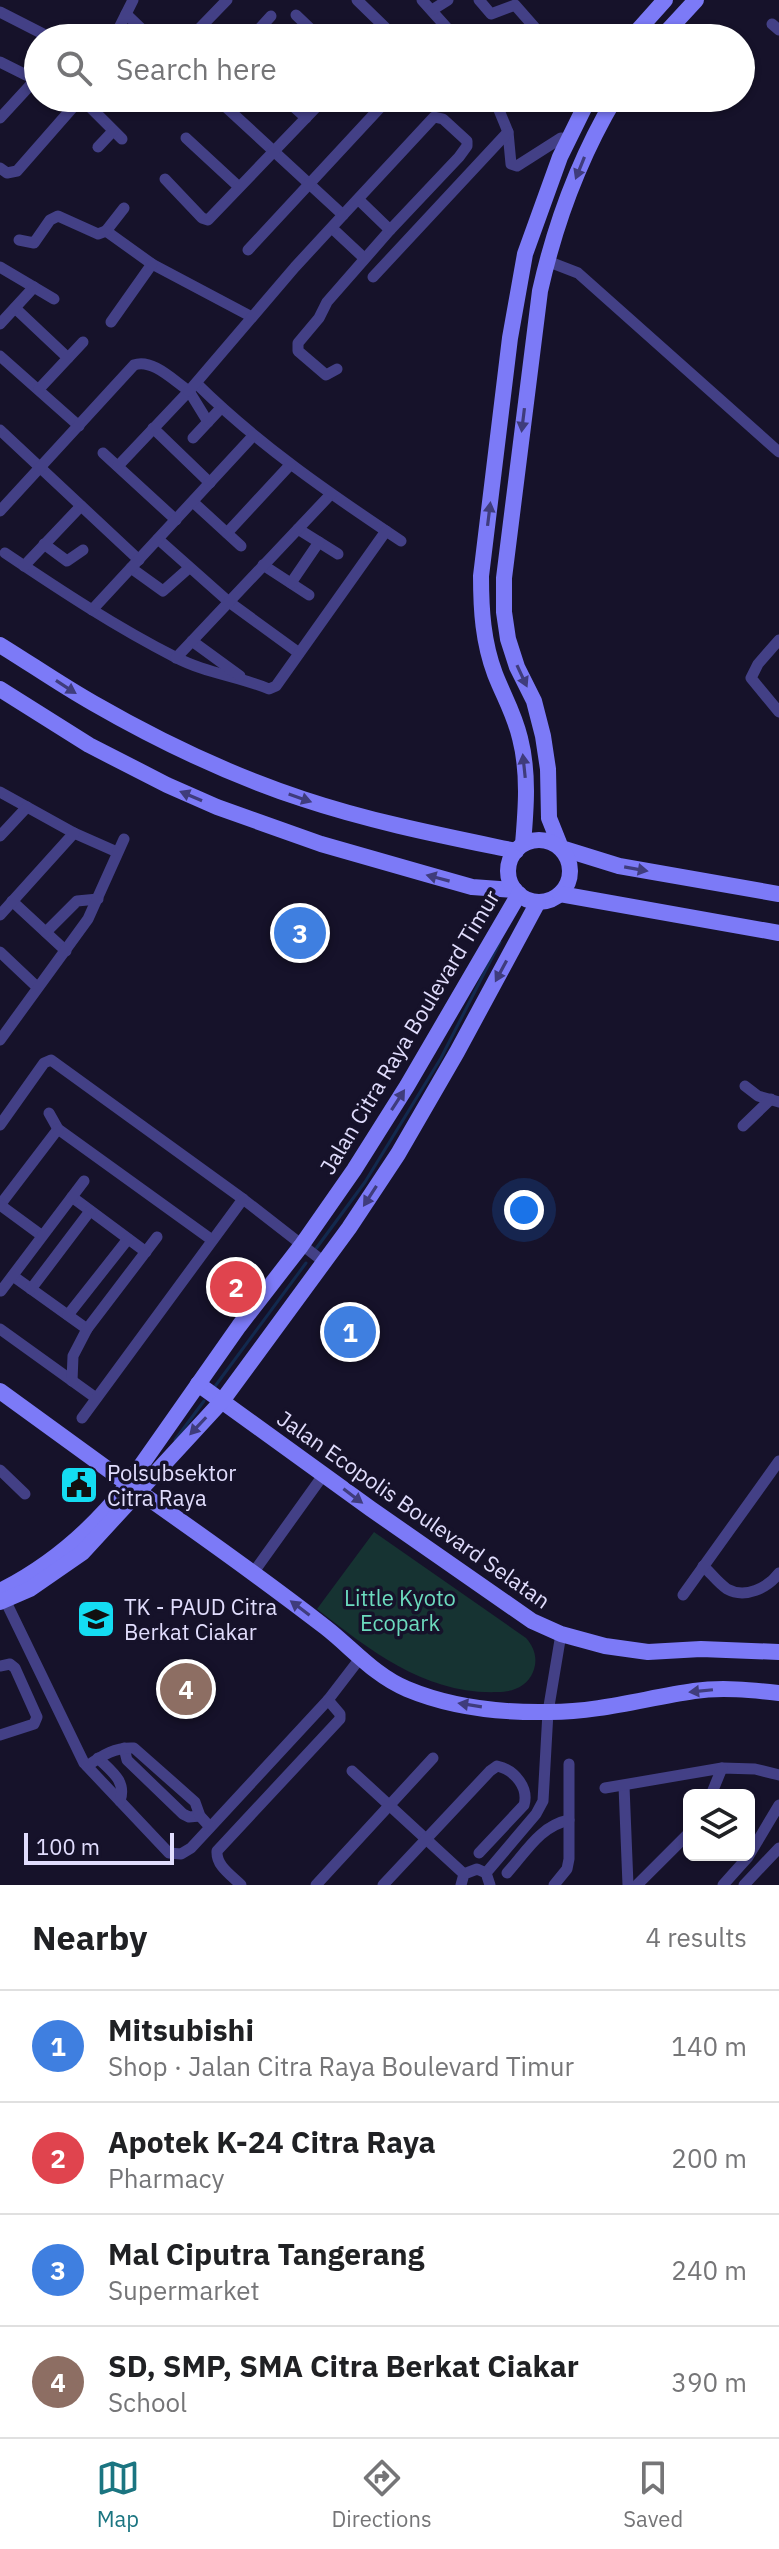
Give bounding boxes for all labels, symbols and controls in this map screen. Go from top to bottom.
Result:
search box [24,24,755,112]
icon: search [52,46,96,90]
text: Search here [116,49,277,88]
one-way arrow [574,156,587,180]
one-way arrow [516,408,529,433]
one-way arrow [483,501,496,526]
one-way arrow [515,664,528,688]
one-way arrow [55,679,77,693]
one-way arrow [518,754,531,779]
one-way arrow [180,789,203,802]
one-way arrow [289,792,313,804]
one-way arrow [623,863,648,875]
one-way arrow [425,871,450,883]
street label: Jalan Citra Raya Boulevard Timur [312,885,506,1179]
pin: 3 [274,903,326,963]
one-way arrow [494,959,507,982]
one-way arrow [391,1089,405,1111]
one-way arrow [363,1185,378,1206]
your location [504,1190,544,1230]
pin: 2 [210,1257,262,1317]
pin: 1 [324,1302,376,1362]
street label: Jalan Ecopolis Boulevard Selatan [272,1403,556,1615]
one-way arrow [190,1416,208,1435]
place label: Polsubsektor Citra Raya [107,1458,236,1512]
public building icon: Polsubsektor Citra Raya [58,1464,100,1506]
one-way arrow [343,1487,363,1503]
park label: Little Kyoto Ecopark [344,1583,456,1637]
place label: TK - PAUD Citra Berkat Ciakar [124,1592,278,1646]
school or university icon: TK - PAUD Citra Berkat Ciakar [75,1598,117,1640]
one-way arrow [290,1601,310,1617]
pin: 4 [160,1659,212,1719]
one-way arrow [688,1684,713,1697]
one-way arrow [458,1699,483,1711]
map controls [683,1789,755,1861]
button: layers [683,1789,755,1861]
scale bar [24,1829,174,1865]
text: 100 m [36,1832,100,1861]
text: Nearby [32,1915,147,1959]
text: 4 results [645,1920,747,1954]
text: Mitsubishi [108,2010,254,2049]
text: 1 [50,2029,66,2063]
text: 140 m [671,2029,747,2063]
text: Shop · Jalan Citra Raya Boulevard Timur [108,2049,574,2083]
text: Apotek K-24 Citra Raya [108,2122,436,2161]
text: 2 [50,2141,66,2175]
text: 200 m [671,2141,747,2175]
text: Pharmacy [108,2161,225,2195]
text: Mal Ciputra Tangerang [108,2234,424,2273]
text: 3 [50,2253,66,2287]
text: 240 m [671,2253,747,2287]
text: Supermarket [108,2273,260,2307]
text: SD, SMP, SMA Citra Berkat Ciakar [108,2346,579,2385]
text: 4 [50,2365,66,2399]
text: 390 m [671,2365,747,2399]
text: School [108,2385,187,2419]
tab: Map [96,2456,140,2533]
tab: Directions [332,2456,432,2533]
tab: Saved [623,2456,683,2533]

